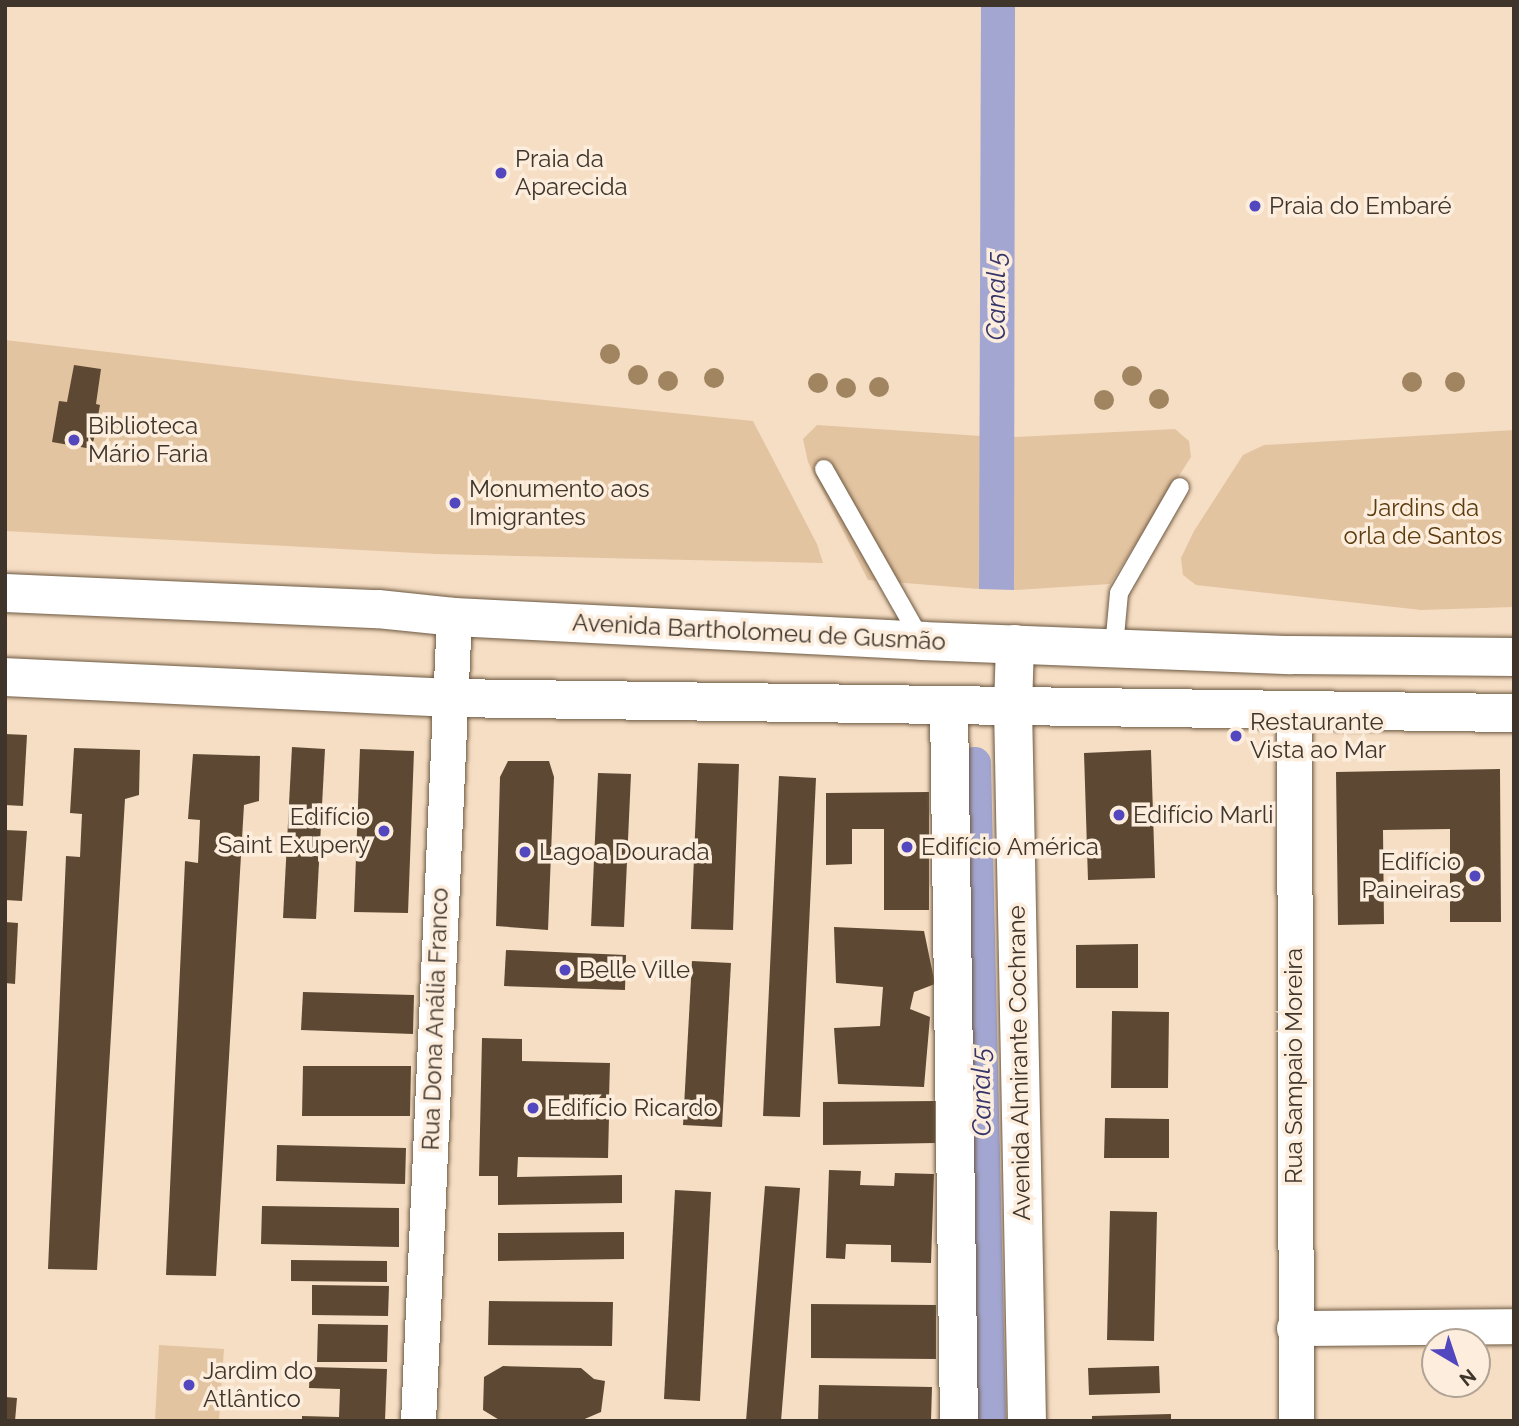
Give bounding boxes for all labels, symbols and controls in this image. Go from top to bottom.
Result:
place label: Praia da Aparecida [515,145,628,201]
marker: Praia da Aparecida [493,165,509,181]
place label: Praia do Embaré [1269,192,1452,220]
marker: Praia do Embaré [1247,198,1263,214]
water label: Canal 5 [981,251,1013,341]
place label: Biblioteca Mário Faria [88,412,208,468]
marker: Biblioteca Mário Faria [66,432,82,448]
place label: Monumento aos Imigrantes [469,475,650,531]
park label: Jardins da orla de Santos [1344,494,1502,550]
marker: Monumento aos Imigrantes [447,495,463,511]
street label: Avenida Bartholomeu de Gusmão [572,608,946,656]
place label: Restaurante Vista ao Mar [1250,708,1386,764]
marker: Restaurante Vista ao Mar [1228,728,1244,744]
place label: Edifício Marli [1133,801,1274,829]
place label: Edifício Saint Exupery [218,803,370,859]
marker: Edifício Marli [1111,807,1127,823]
marker: Edifício Saint Exupery [376,823,392,839]
place label: Edifício América [921,833,1100,861]
place label: Lagoa Dourada [539,838,710,866]
marker: Edifício América [899,839,915,855]
marker: Lagoa Dourada [517,844,533,860]
place label: Edifício Paineiras [1362,848,1461,904]
marker: Edifício Paineiras [1467,868,1483,884]
street label: Rua Dona Anália Franco [416,887,454,1151]
street label: Avenida Almirante Cochrane [1002,905,1036,1221]
street label: Rua Sampaio Moreira [1280,948,1308,1184]
place label: Belle Ville [579,956,691,984]
marker: Belle Ville [557,962,573,978]
water label: Canal 5 [966,1047,998,1137]
place label: Edifício Ricardo [547,1094,718,1122]
marker: Edifício Ricardo [525,1100,541,1116]
north arrow [1421,1328,1491,1398]
place label: Jardim do Atlântico [203,1357,313,1413]
text: N [1455,1365,1481,1391]
marker: Jardim do Atlântico [181,1377,197,1393]

